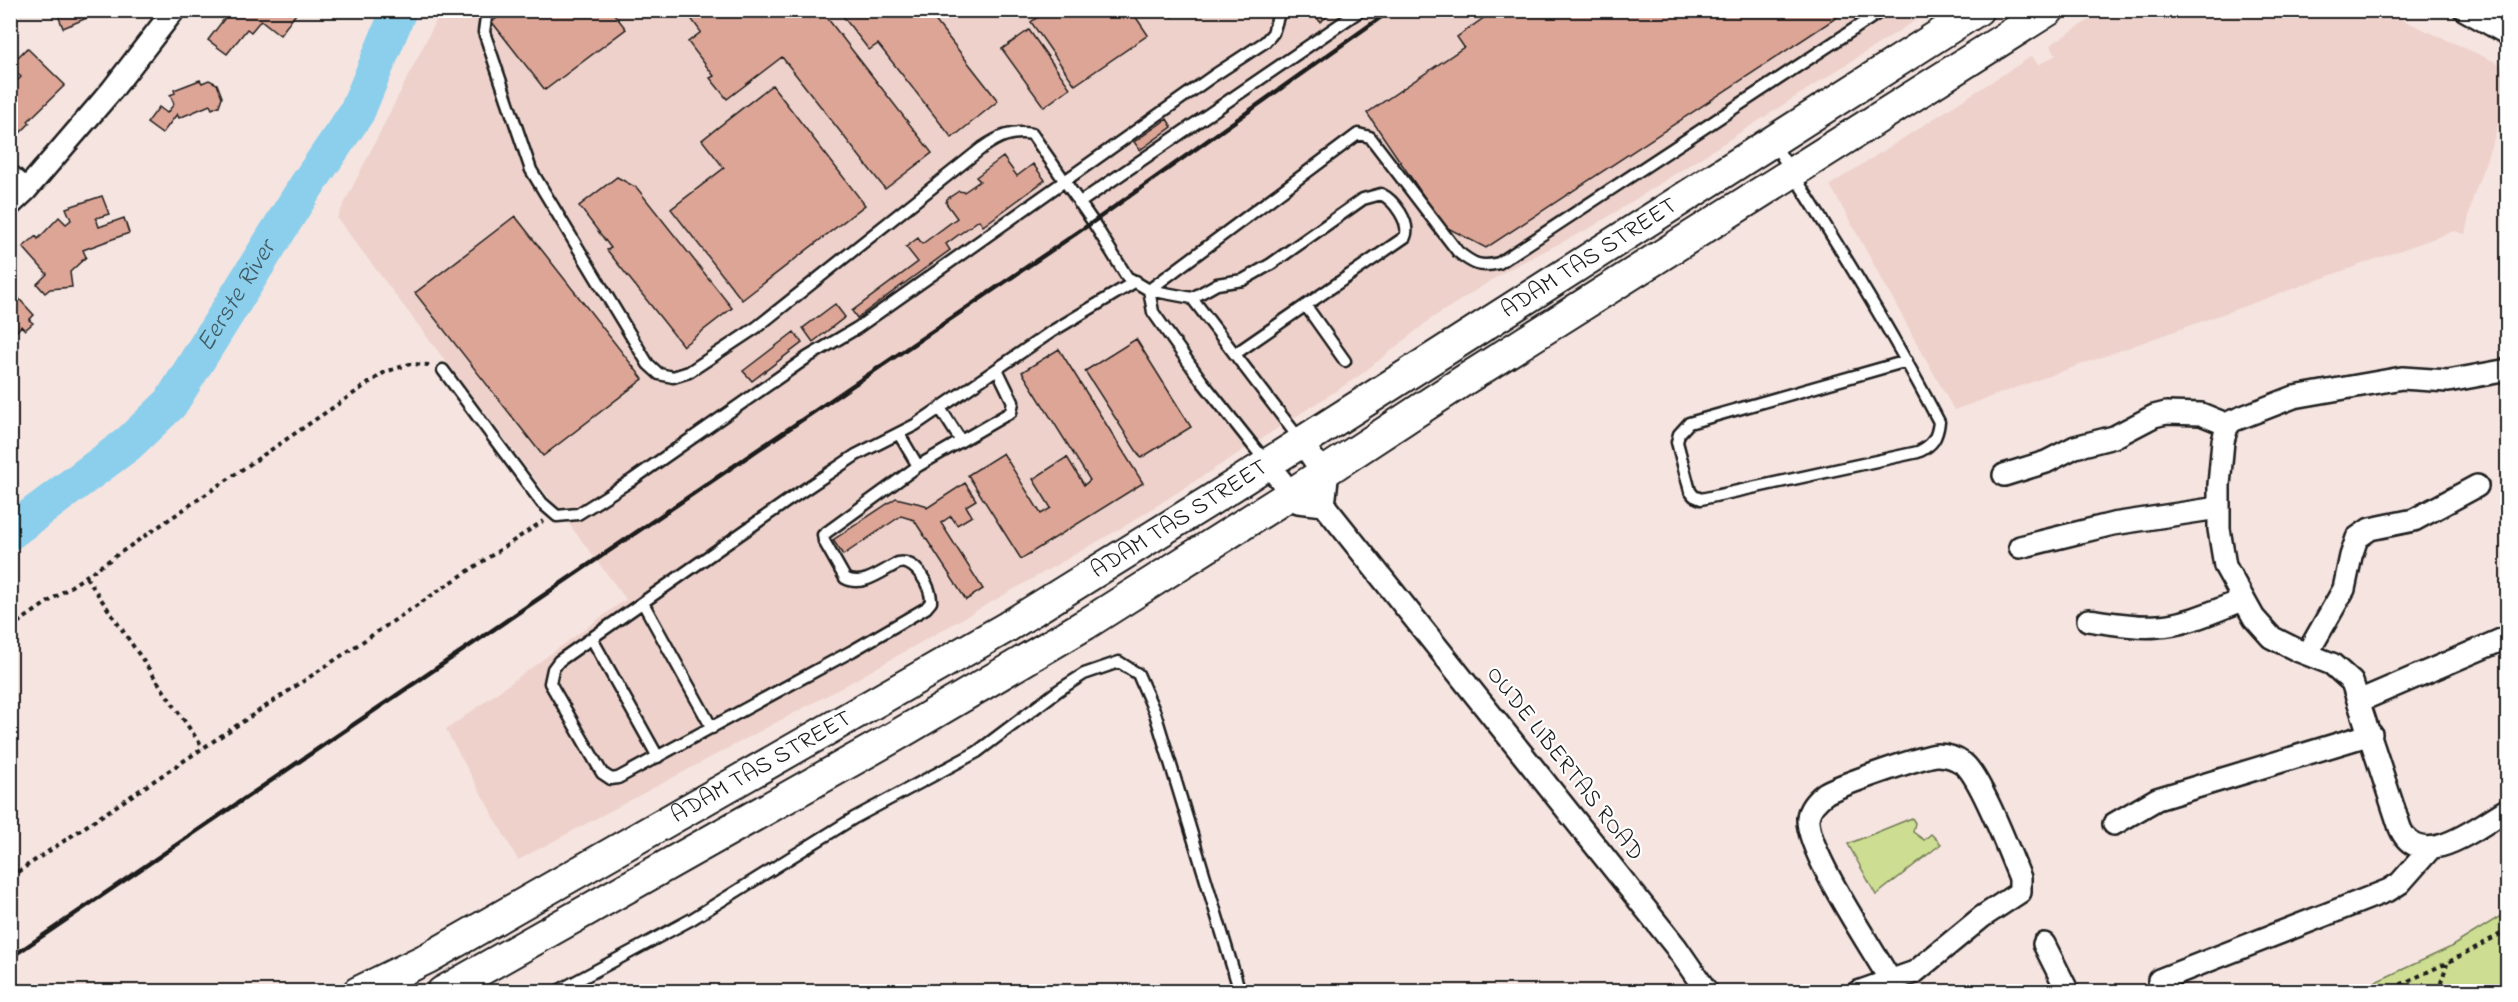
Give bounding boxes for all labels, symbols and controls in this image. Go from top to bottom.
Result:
street label: ADAM TAS STREET [1494,189,1685,328]
water label: Eerste River [188,231,288,360]
street label: ADAM TAS STREET [1084,450,1275,588]
street label: OUDE LIBERTAS ROAD [1477,659,1651,869]
street label: ADAM TAS STREET [665,702,859,833]

